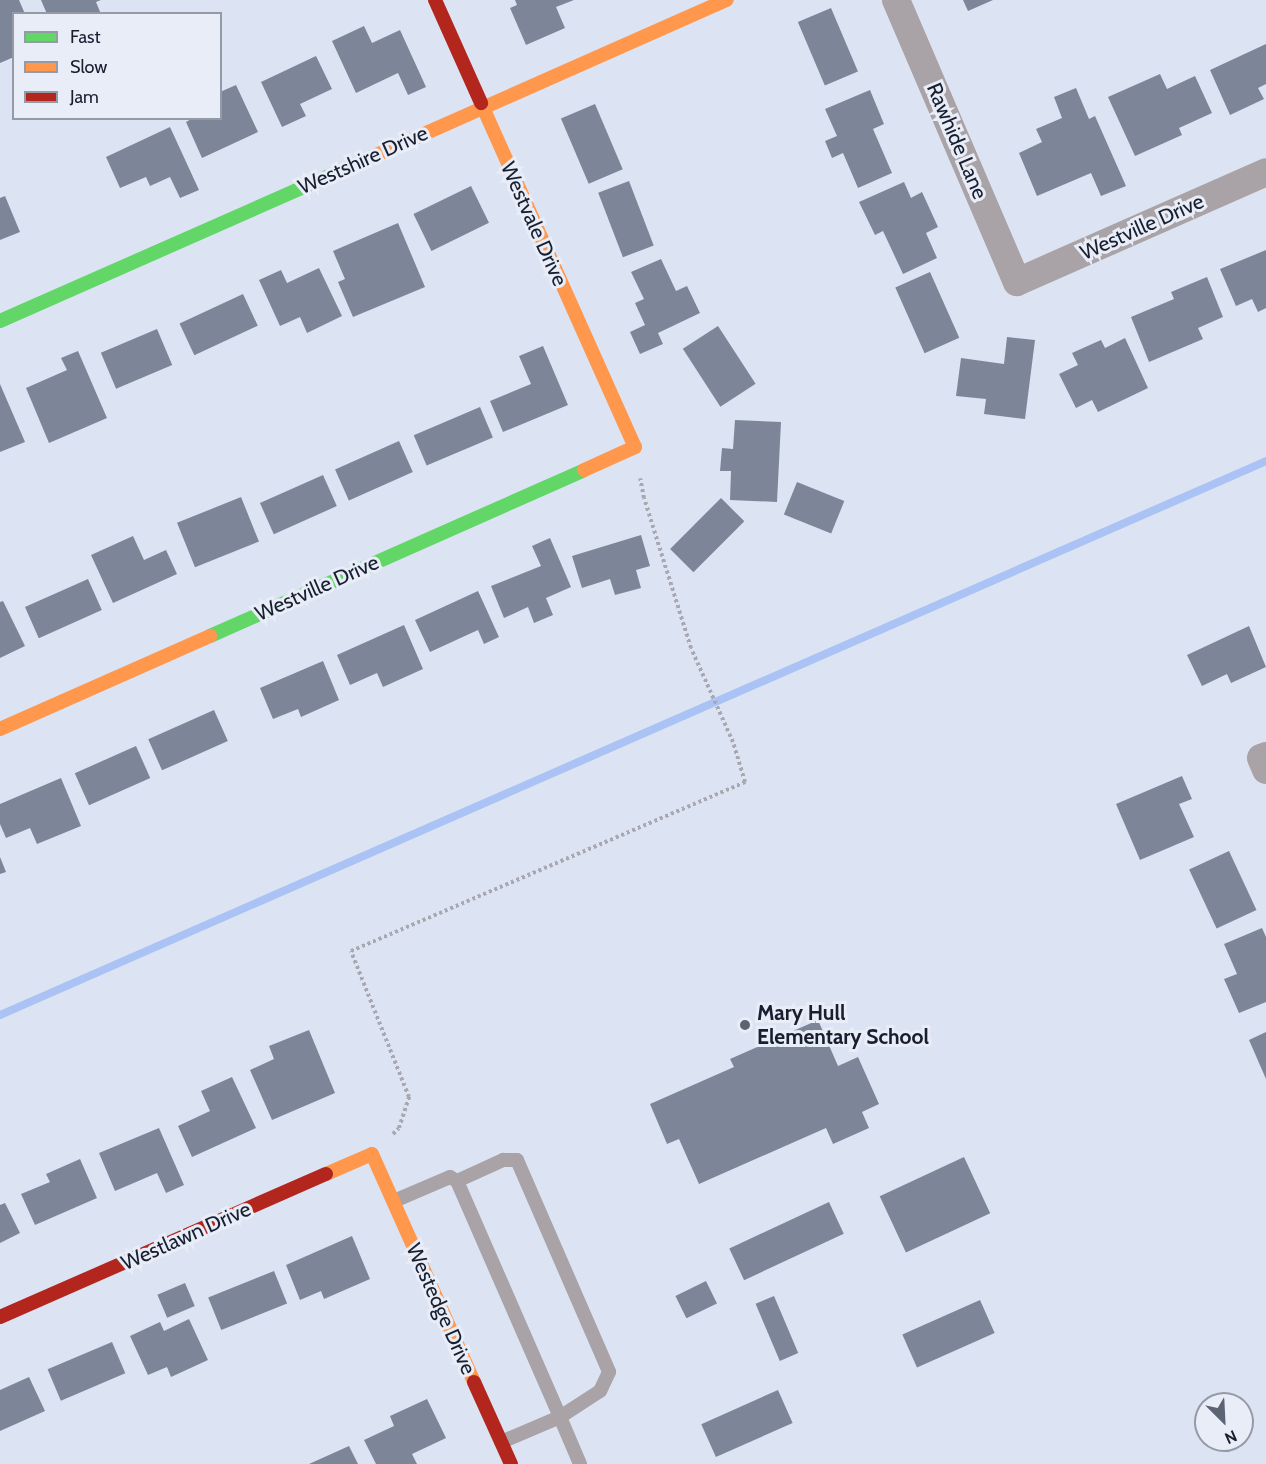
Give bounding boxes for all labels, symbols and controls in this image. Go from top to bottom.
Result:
legend [12,12,222,120]
text: Fast [70,26,101,48]
text: Slow [70,56,107,78]
street label: Rawhide Lane [921,79,993,203]
text: Jam [70,86,99,108]
street label: Westshire Drive [294,120,432,200]
street label: Westvale Drive [495,158,573,290]
street label: Westville Drive [1076,188,1208,266]
street label: Westville Drive [251,549,383,627]
place label: Mary Hull Elementary School [757,1000,929,1050]
marker: Mary Hull Elementary School [738,1018,752,1032]
street label: Westlawn Drive [117,1196,255,1276]
street label: Westedge Drive [401,1240,481,1378]
north arrow [1194,1392,1254,1452]
text: N [1222,1426,1240,1448]

